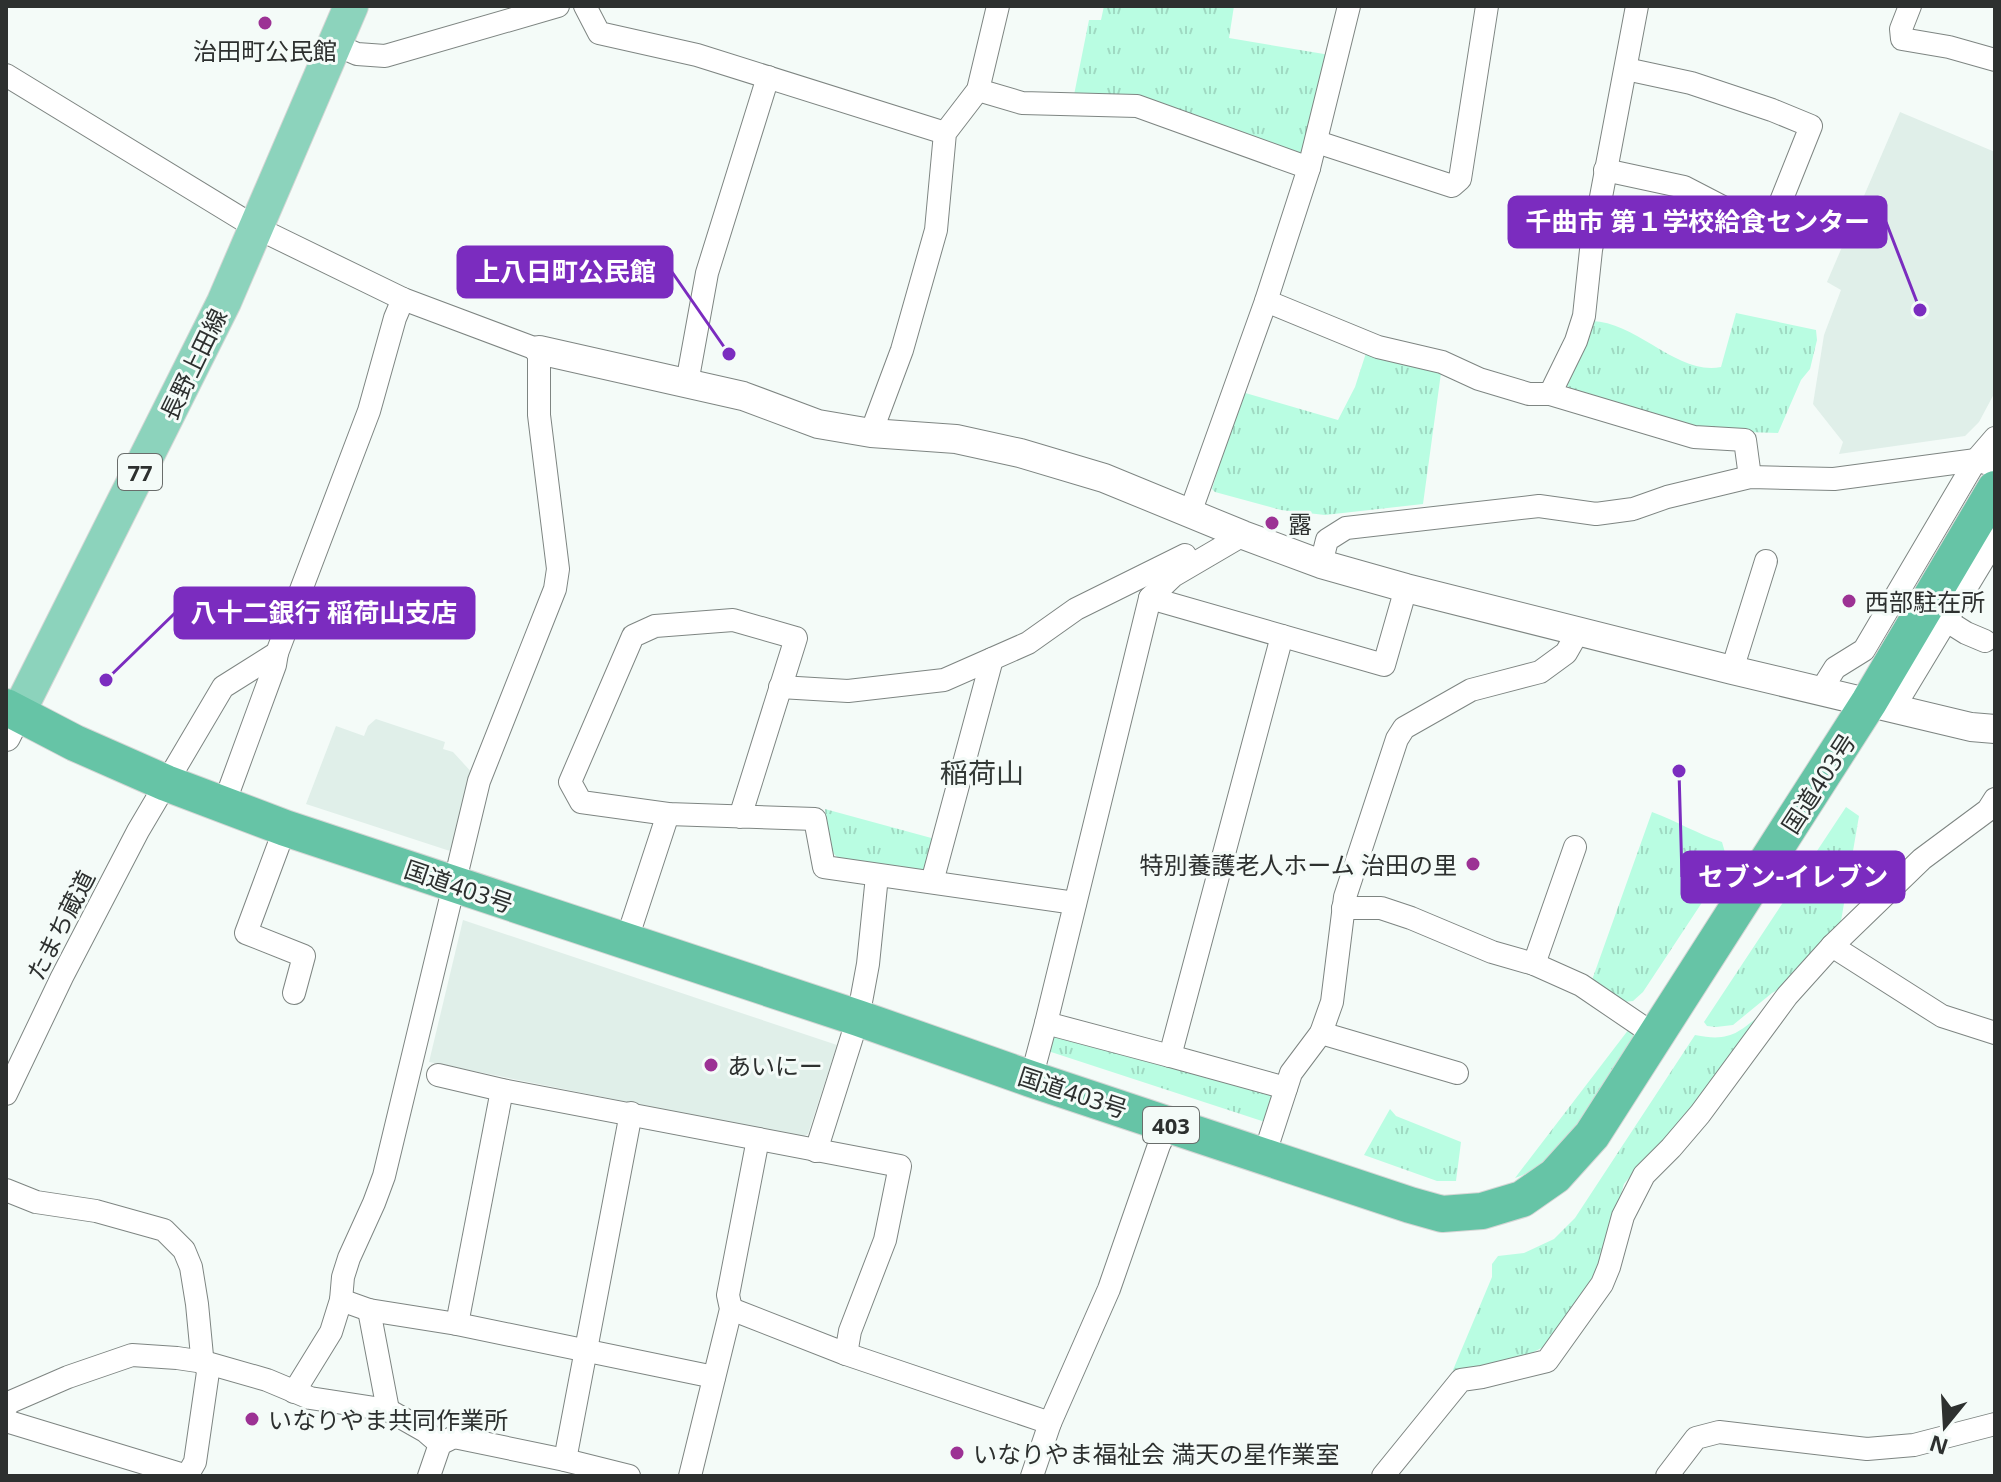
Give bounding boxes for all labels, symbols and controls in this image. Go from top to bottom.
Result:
marker: 治田町公民館 [256,14,274,32]
place label: 治田町公民館 [193,34,337,67]
callout: 千曲市 第１学校給食センター [1509,197,1886,247]
text: 千曲市 第１学校給食センター [1526,203,1870,239]
callout: 上八日町公民館 [458,247,672,297]
text: 上八日町公民館 [474,253,656,289]
street label: 長野上田線 [152,303,234,425]
road number: 77 [118,454,162,490]
place label: 露 [1288,507,1312,540]
marker: 露 [1263,514,1281,532]
place label: 西部駐在所 [1865,585,1985,618]
callout: 八十二銀行 稲荷山支店 [175,588,474,638]
marker: 西部駐在所 [1840,592,1858,610]
text: 八十二銀行 稲荷山支店 [191,594,457,630]
street label: 国道403号 [1773,727,1863,839]
district label: 稲荷山 [940,753,1024,791]
place label: 特別養護老人ホーム 治田の里 [1139,848,1457,881]
street label: 国道403号 [400,852,518,920]
callout: セブン-イレブン [1682,852,1904,902]
marker: 特別養護老人ホーム 治田の里 [1464,855,1482,873]
text: セブン-イレブン [1698,858,1888,894]
street label: たまち蔵道 [18,864,102,986]
place label: あいにー [727,1049,823,1082]
marker: あいにー [702,1056,720,1074]
street label: 国道403号 [1014,1059,1132,1125]
road number: 403 [1143,1107,1199,1143]
north arrow [1905,1386,1985,1466]
place label: いなりやま共同作業所 [268,1403,508,1436]
marker: いなりやま共同作業所 [243,1410,261,1428]
text: N [1925,1429,1952,1463]
place label: いなりやま福祉会 満天の星作業室 [973,1437,1339,1470]
marker: いなりやま福祉会 満天の星作業室 [948,1444,966,1462]

